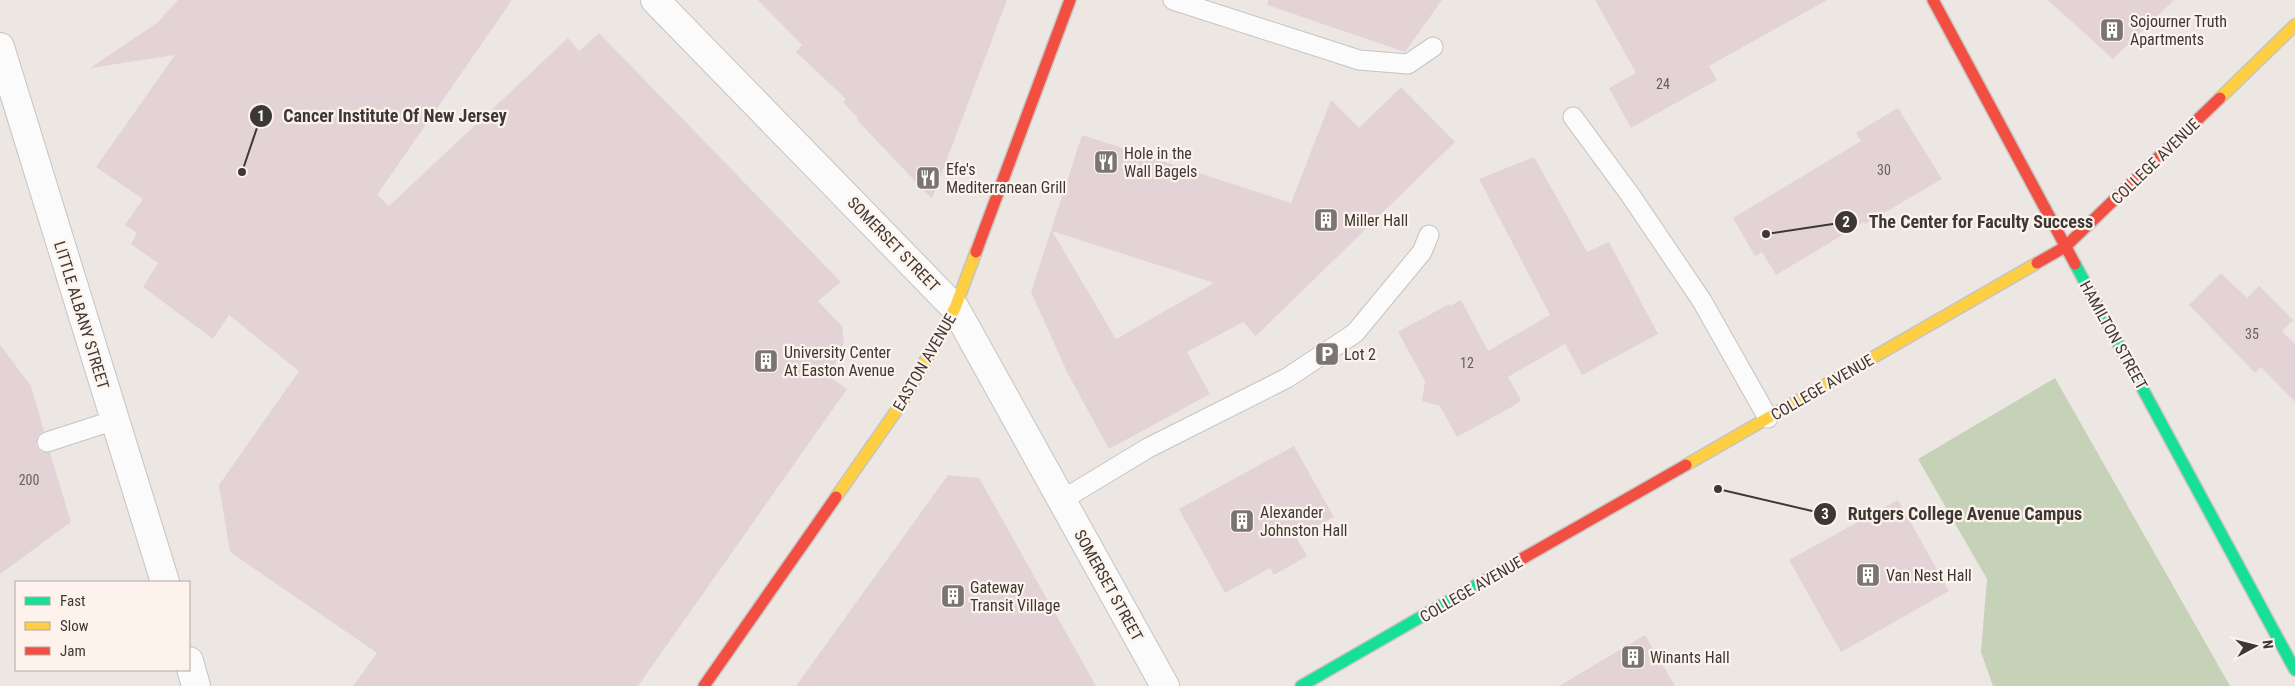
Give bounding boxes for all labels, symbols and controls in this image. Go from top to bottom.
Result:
place label: Sojourner Truth Apartments [2130,12,2227,49]
building icon: Sojourner Truth Apartments [2099,17,2125,43]
house number: 24 [1656,76,1670,92]
callout: Cancer Institute Of New Jersey [248,99,517,132]
text: Cancer Institute Of New Jersey [283,105,507,126]
text: 1 [257,107,265,125]
street label: COLLEGE AVENUE [2107,114,2203,208]
place label: Hole in the Wall Bagels [1124,144,1197,181]
restaurant icon: Hole in the Wall Bagels [1093,149,1119,175]
place label: Efe's Mediterranean Grill [946,160,1066,197]
house number: 30 [1877,162,1891,178]
restaurant icon: Efe's Mediterranean Grill [915,165,941,191]
street label: SOMERSET STREET [844,193,944,296]
callout: The Center for Faculty Success [1834,206,2103,239]
building icon: Miller Hall [1313,207,1339,233]
place label: Miller Hall [1344,211,1408,230]
text: The Center for Faculty Success [1869,211,2093,232]
text: 2 [1842,213,1850,231]
street label: LITTLE ALBANY STREET [50,239,113,391]
street label: HAMILTON STREET [2076,277,2151,393]
street label: EASTON AVENUE [889,310,960,414]
house number: 35 [2245,326,2259,342]
parking icon: Lot 2 [1314,341,1340,367]
place label: University Center At Easton Avenue [784,343,895,380]
place label: Lot 2 [1344,345,1376,364]
building icon: University Center At Easton Avenue [753,348,779,374]
street label: COLLEGE AVENUE [1768,350,1877,424]
house number: 12 [1460,355,1474,371]
house number: 200 [19,472,39,488]
callout: Rutgers College Avenue Campus [1812,498,2092,531]
place label: Alexander Johnston Hall [1260,503,1348,540]
text: Rutgers College Avenue Campus [1848,503,2082,524]
text: 3 [1821,505,1829,523]
building icon: Alexander Johnston Hall [1229,508,1255,534]
street label: SOMERSET STREET [1070,526,1147,644]
street label: COLLEGE AVENUE [1417,552,1526,626]
building icon: Van Nest Hall [1855,562,1881,588]
place label: Van Nest Hall [1886,566,1972,585]
place label: Gateway Transit Village [970,578,1060,615]
legend [15,581,190,671]
building icon: Gateway Transit Village [940,583,966,609]
text: Fast [60,592,85,610]
text: Slow [60,617,89,635]
north arrow [2230,621,2280,671]
text: N [2259,639,2276,650]
text: Jam [60,642,86,660]
building icon: Winants Hall [1620,644,1646,670]
place label: Winants Hall [1650,648,1730,667]

